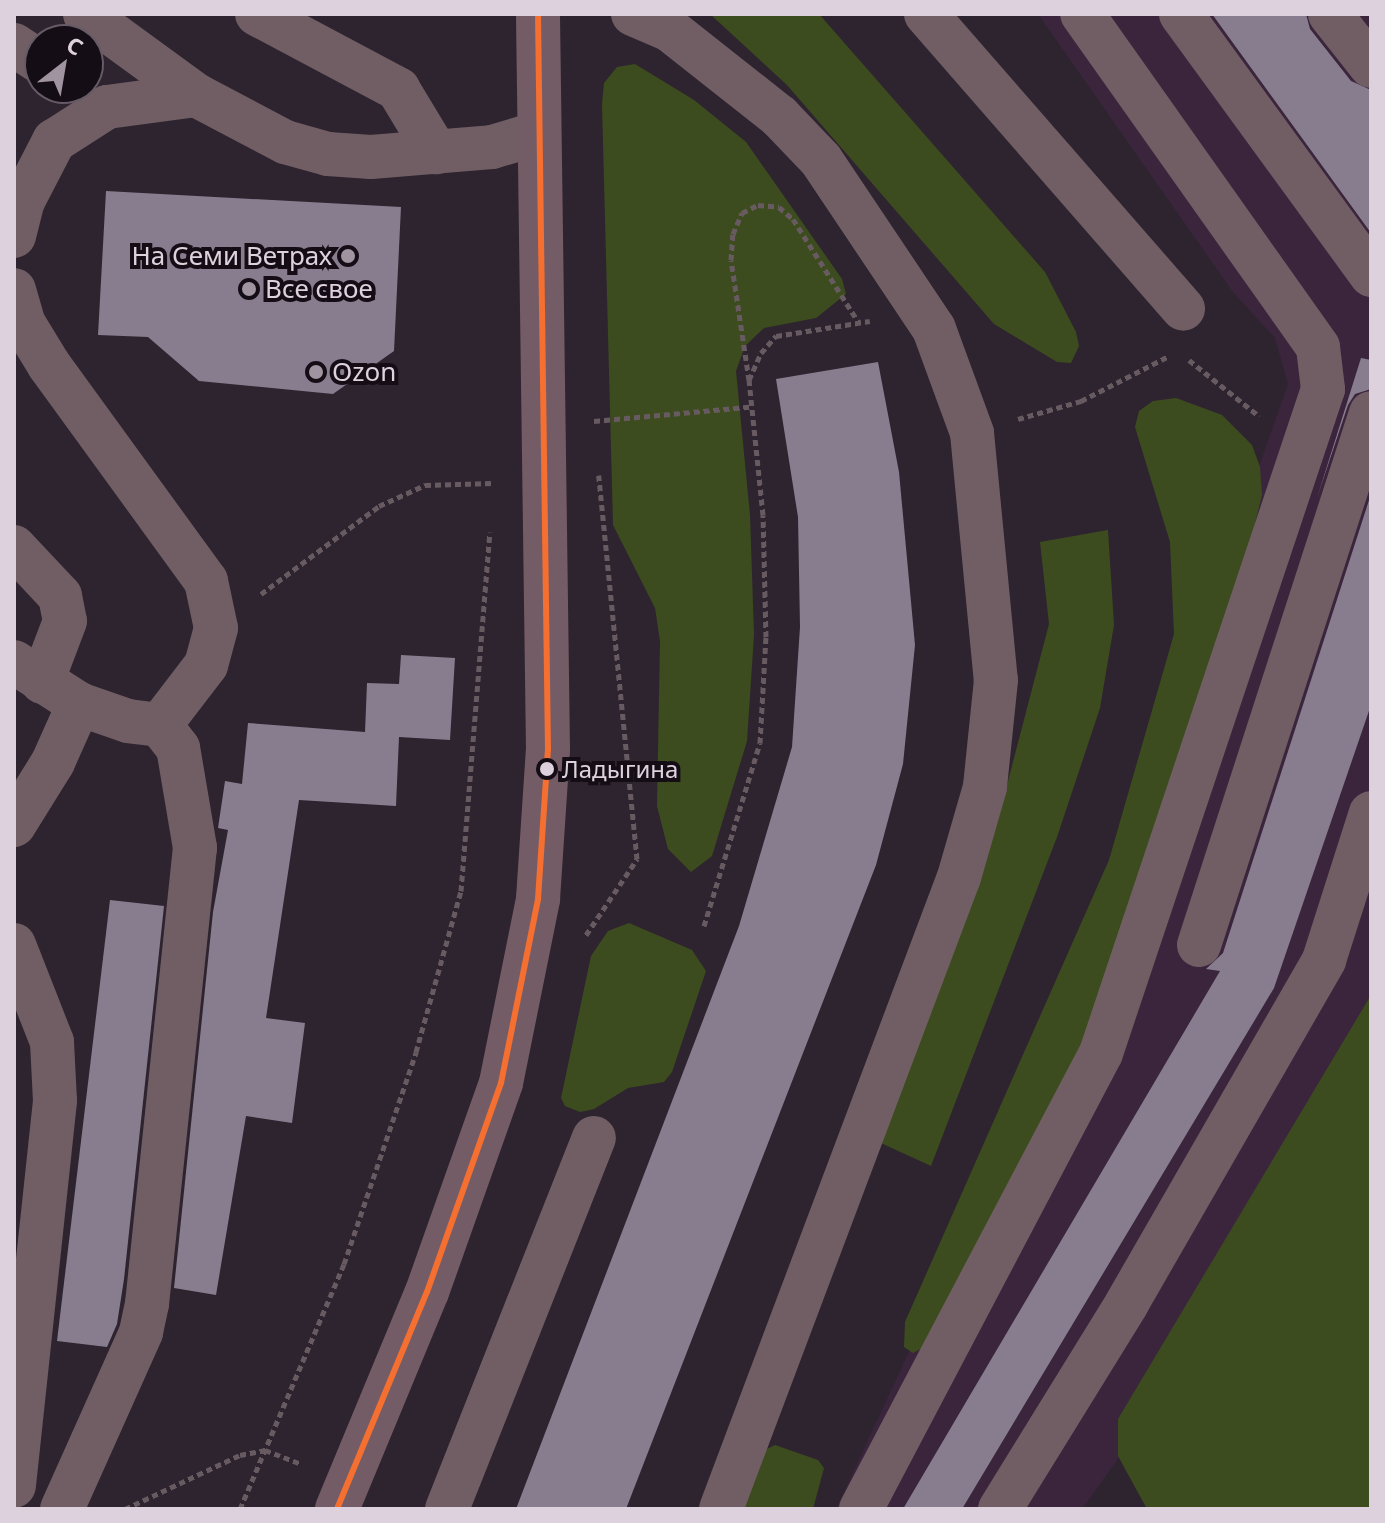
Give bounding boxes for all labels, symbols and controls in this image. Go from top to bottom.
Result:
north arrow [24,24,104,104]
text: С [62,29,89,62]
place label: На Семи Ветрах [132,240,332,272]
marker: На Семи Ветрах [339,247,357,265]
place label: Все свое [265,273,373,305]
marker: Все свое [240,280,258,298]
place label: Ozon [332,356,396,388]
marker: Ozon [307,363,325,381]
place label: Ладыгина [562,755,678,783]
marker: Ладыгина [539,761,555,777]

